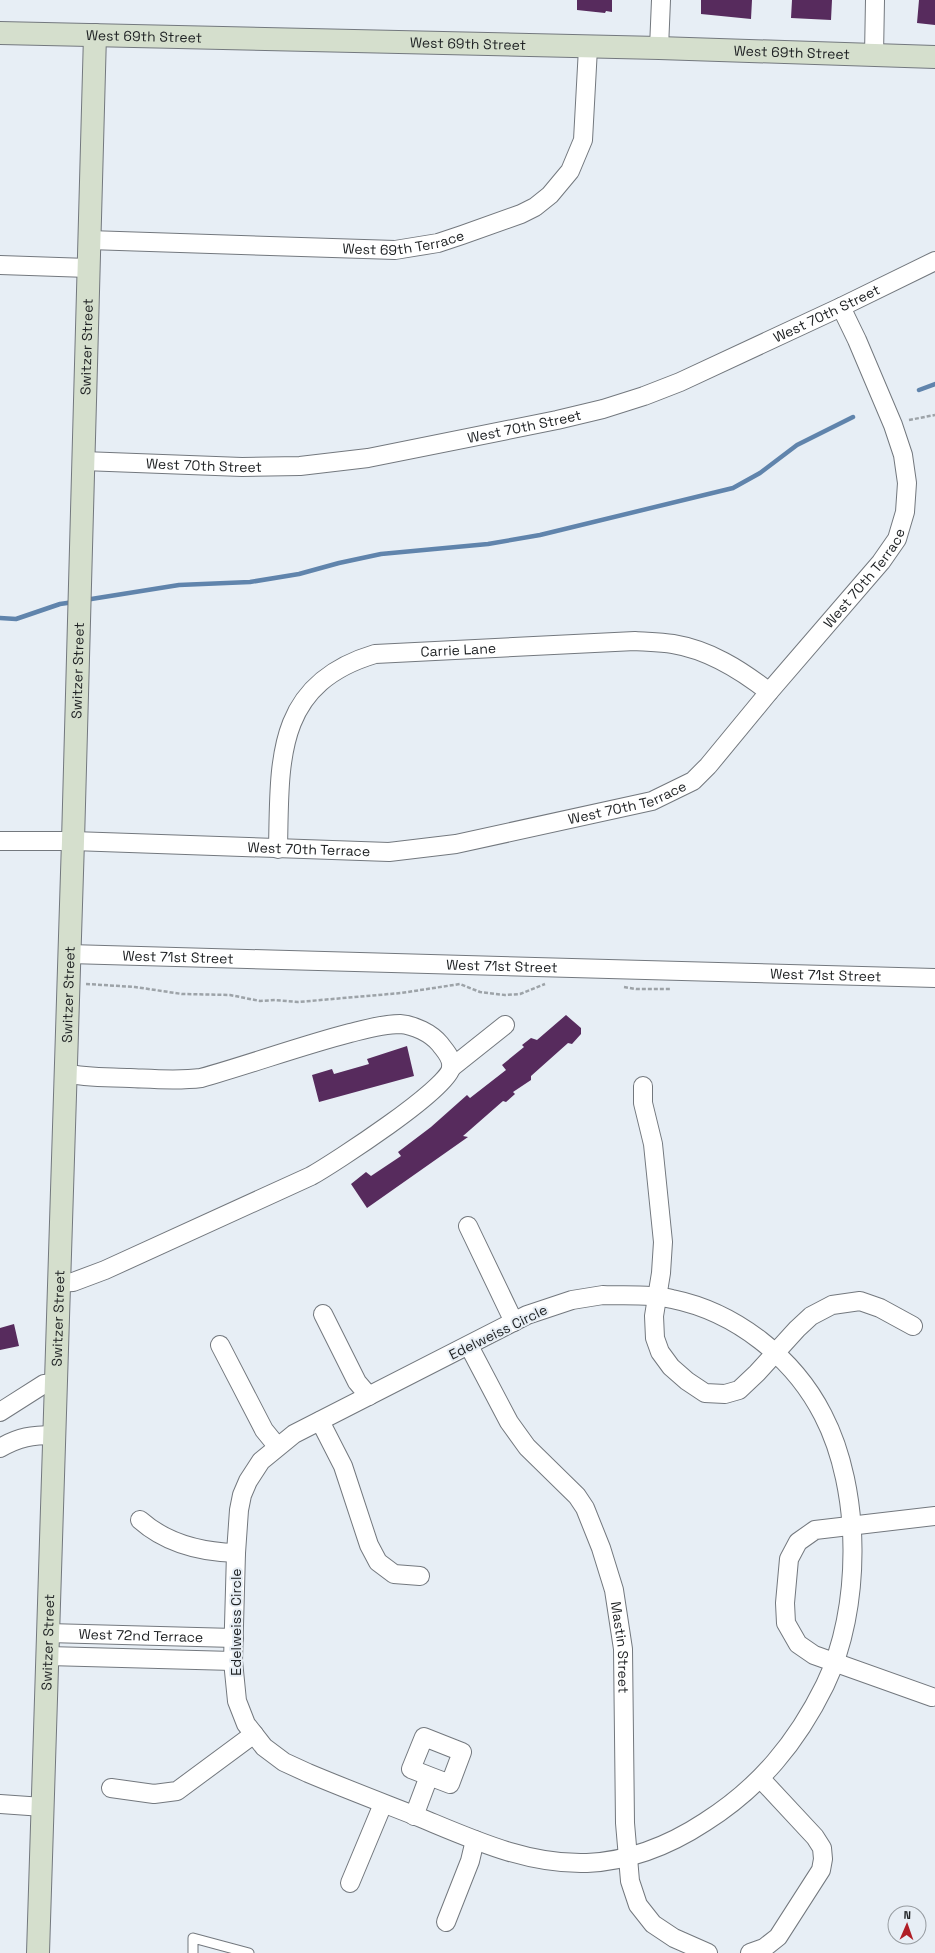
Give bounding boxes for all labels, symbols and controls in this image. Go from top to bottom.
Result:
street label: West 69th Street [86,26,202,47]
street label: West 69th Street [410,33,526,54]
street label: West 69th Street [733,41,850,63]
street label: West 69th Terrace [342,226,466,259]
street label: West 70th Street [770,280,883,346]
street label: Switzer Street [76,298,97,395]
street label: West 70th Street [466,406,583,447]
street label: West 70th Street [146,454,262,476]
street label: West 70th Terrace [819,526,909,632]
street label: Switzer Street [67,622,88,719]
street label: Carrie Lane [420,639,497,661]
street label: West 70th Terrace [566,777,689,828]
street label: West 70th Terrace [247,838,370,860]
street label: Switzer Street [58,946,79,1043]
street label: West 71st Street [122,946,234,968]
street label: West 71st Street [446,955,558,977]
street label: West 71st Street [770,964,882,986]
street label: Switzer Street [47,1270,68,1367]
street label: Edelweiss Circle [446,1300,550,1364]
street label: Edelweiss Circle [227,1568,245,1676]
street label: Switzer Street [37,1594,58,1691]
street label: Mastin Street [607,1600,633,1693]
street label: West 72nd Terrace [78,1625,204,1646]
north arrow [887,1905,927,1945]
text: N [903,1908,911,1922]

